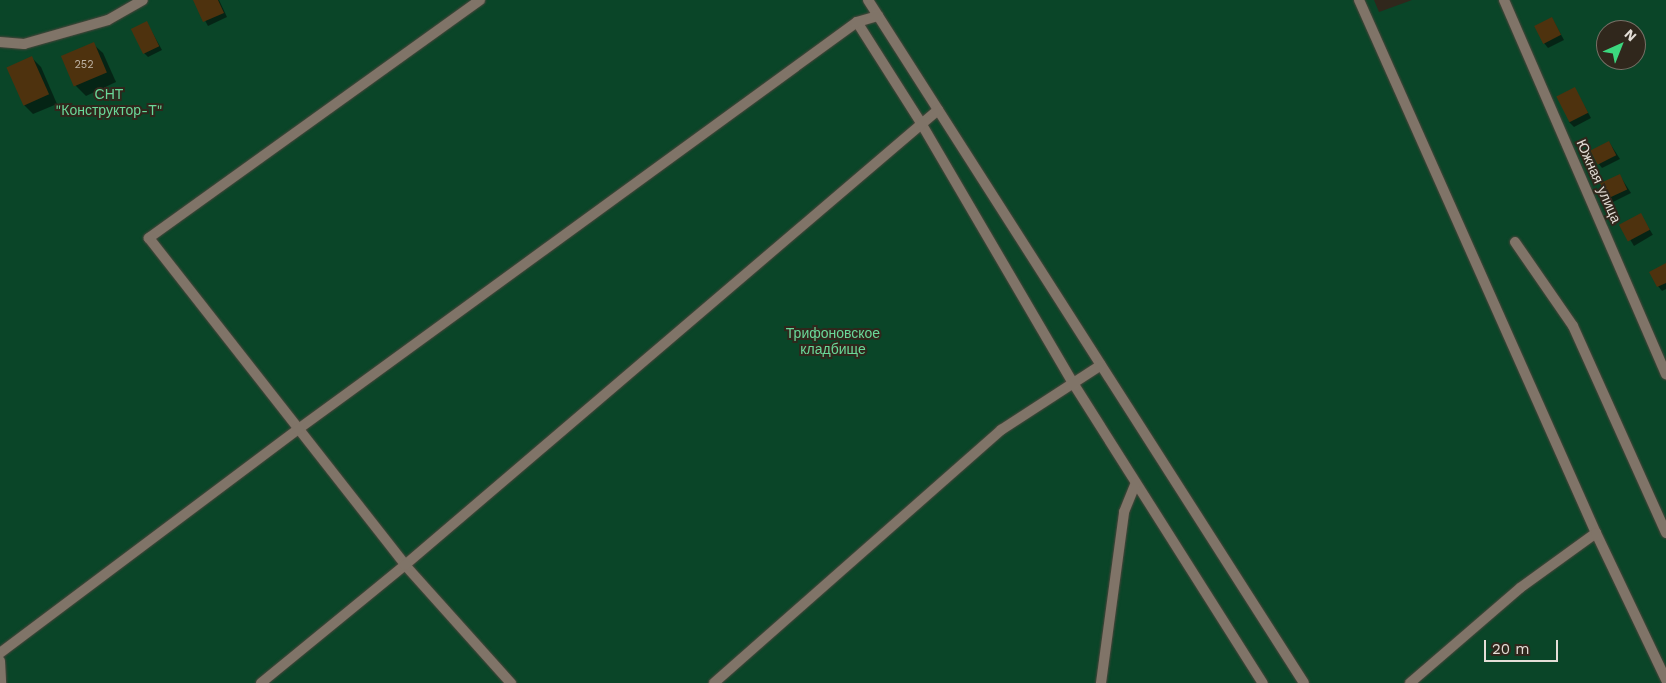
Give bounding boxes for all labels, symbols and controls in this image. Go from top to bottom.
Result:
north arrow [1596,20,1646,70]
text: N [1621,26,1640,44]
house number: 252 [74,58,94,72]
park label: СНТ "Конструктор-Т" [56,86,162,118]
street label: Южная улица [1573,137,1625,225]
park label: Трифоновское кладбище [786,325,880,358]
scale bar [1486,630,1560,662]
text: 20 m [1492,640,1530,658]

